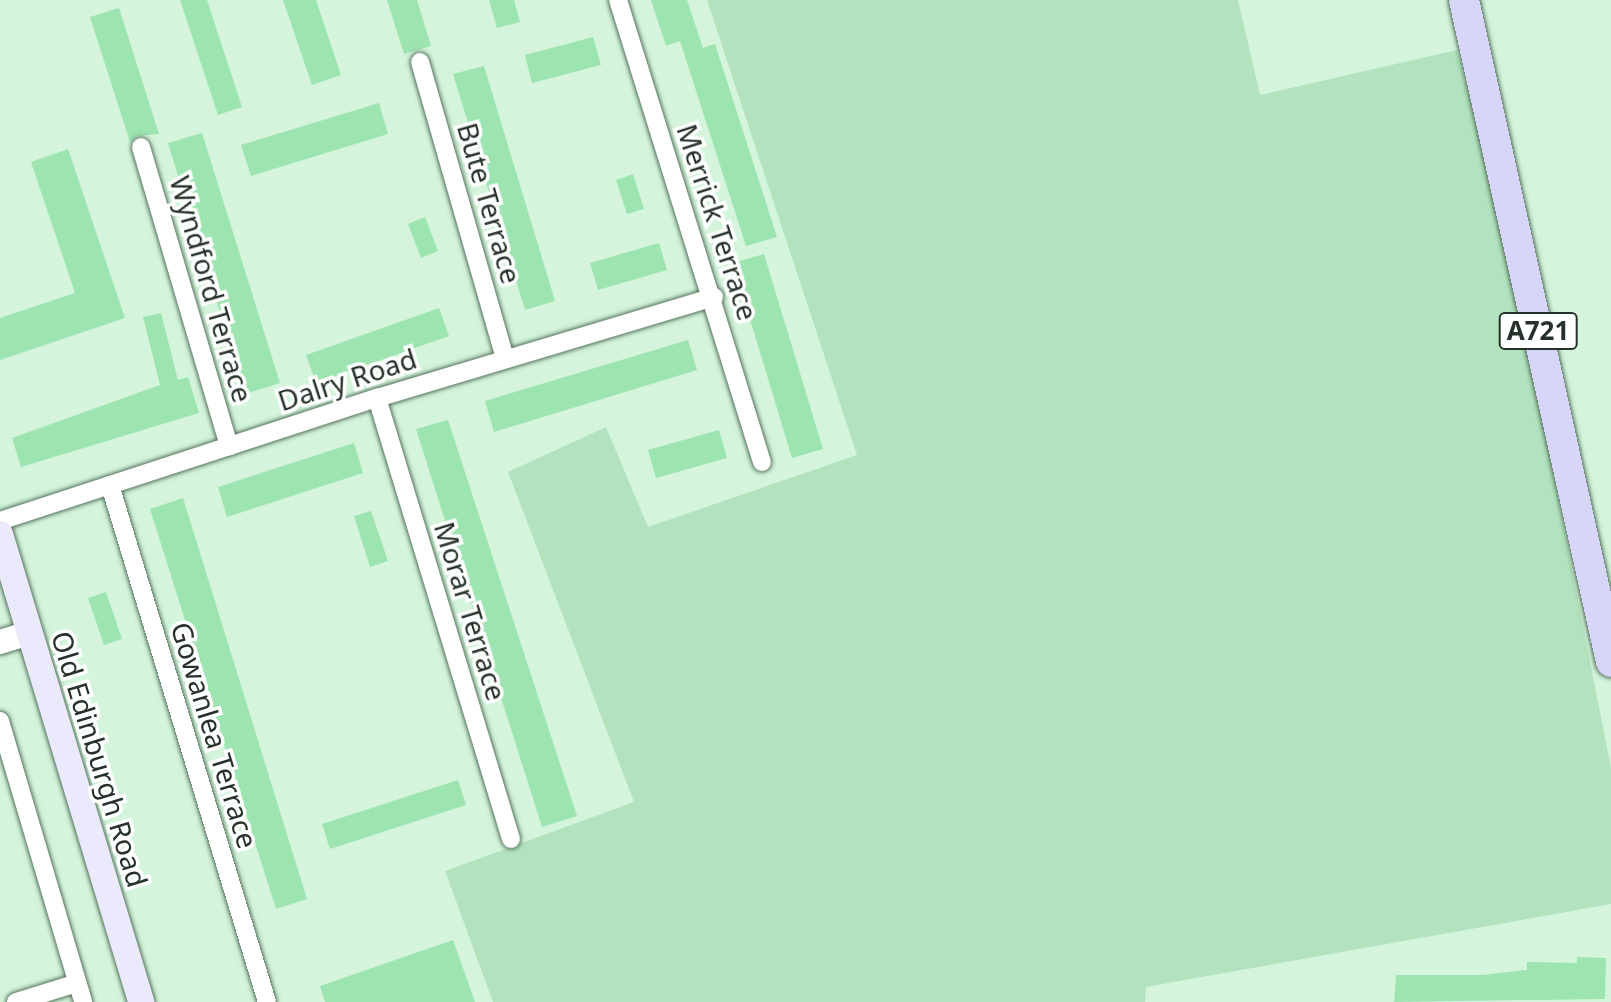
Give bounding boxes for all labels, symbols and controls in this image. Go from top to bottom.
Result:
street label: Bute Terrace [451,119,529,287]
street label: Merrick Terrace [670,120,766,324]
street label: Wyndford Terrace [164,172,260,406]
road number: A721 [1498,309,1578,353]
street label: Dalry Road [273,341,421,417]
street label: Morar Terrace [428,518,514,704]
street label: Gowanlea Terrace [165,618,265,852]
street label: Old Edinburgh Road [45,627,155,891]

